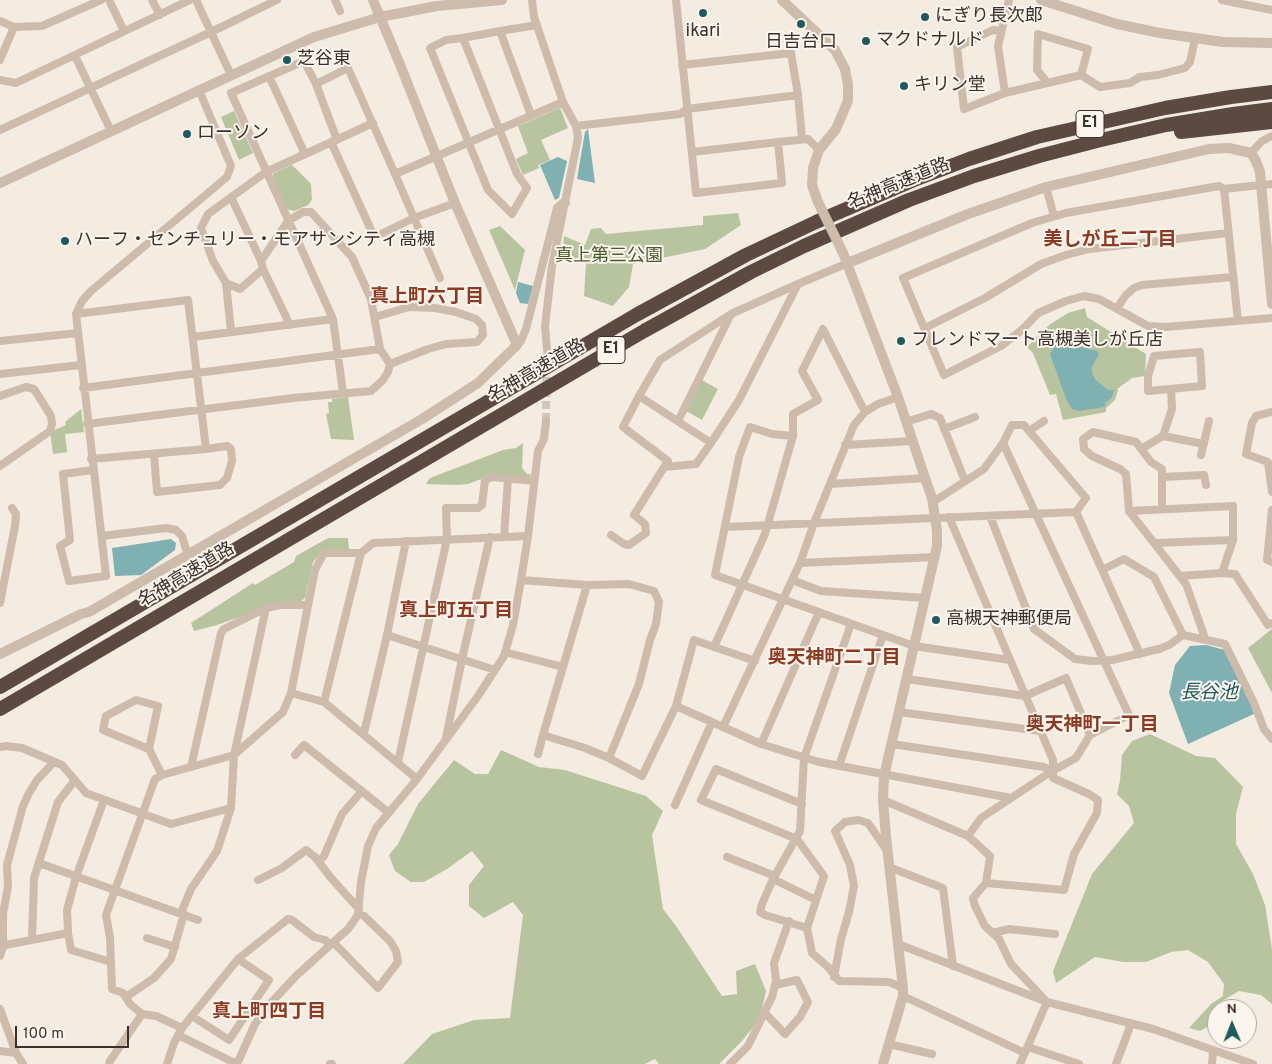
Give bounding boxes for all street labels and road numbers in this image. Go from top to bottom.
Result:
road number: E1 [1076,110,1104,138]
street label: 名神高速道路 [845,155,953,215]
street label: 名神高速道路 [485,336,589,408]
road number: E1 [597,336,625,364]
street label: 名神高速道路 [135,539,239,613]

